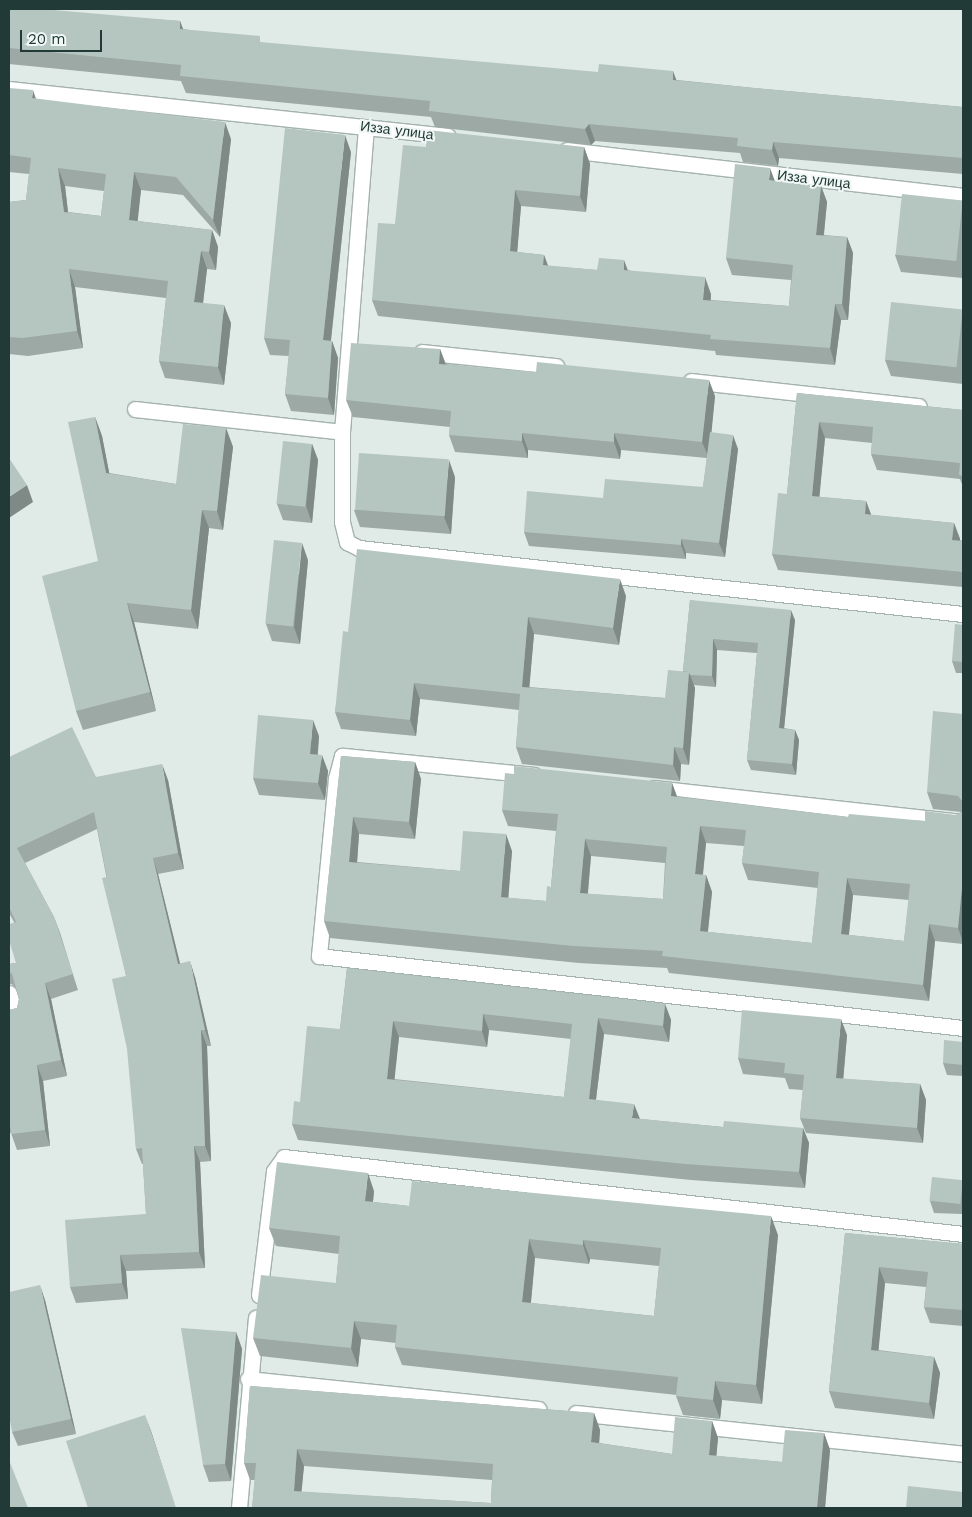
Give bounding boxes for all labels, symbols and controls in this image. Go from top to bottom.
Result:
scale bar [22,20,105,52]
text: 20 m [28,30,66,48]
street label: Изза улица [359,117,435,143]
street label: Изза улица [776,166,852,192]

